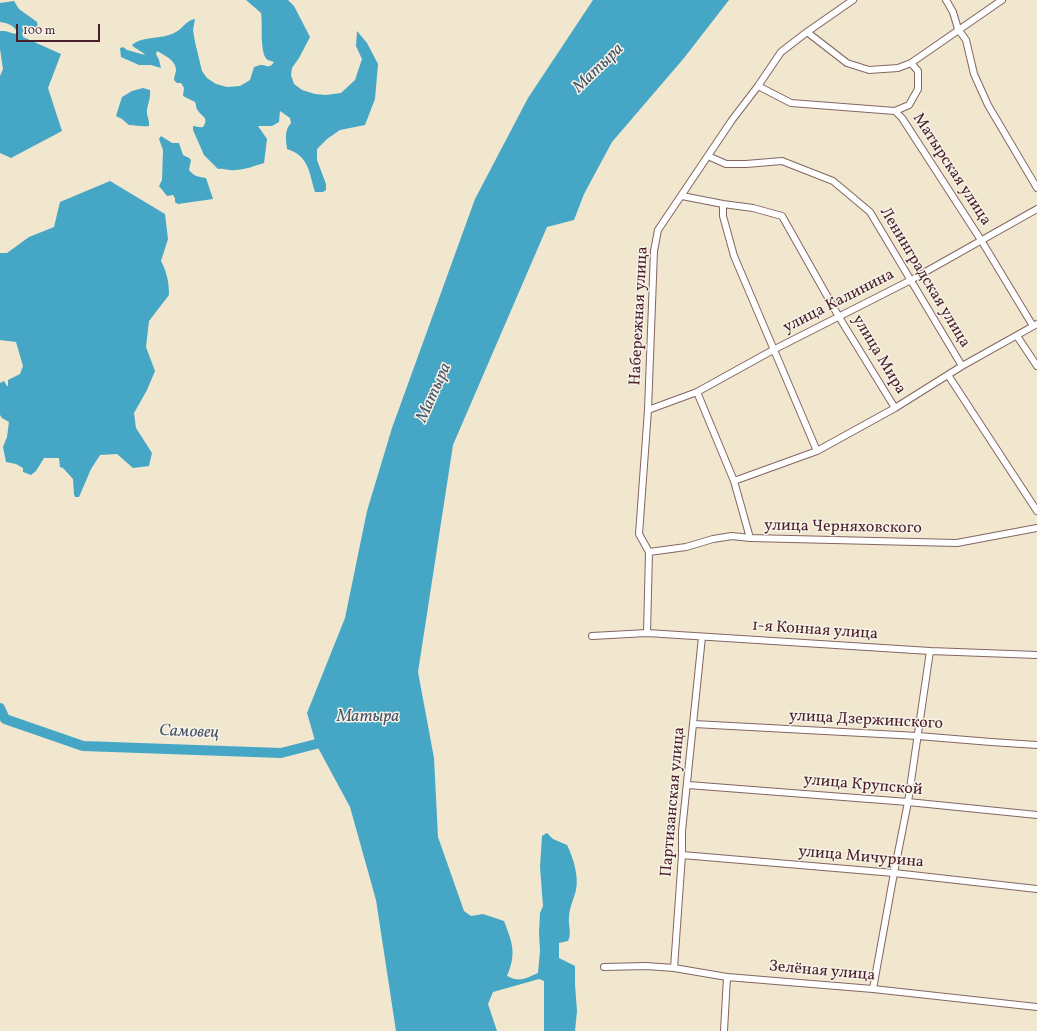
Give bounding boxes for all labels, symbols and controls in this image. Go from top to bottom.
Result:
scale bar [18,16,102,42]
text: 100 m [23,23,55,39]
water label: Матыра [569,40,629,98]
street label: Матырская улица [907,110,995,230]
street label: Ленинградская улица [874,204,974,352]
street label: Набережная улица [627,246,653,386]
street label: улица Калинина [780,266,898,338]
street label: улица Мира [847,312,909,398]
water label: Матыра [413,360,457,426]
street label: улица Черняховского [764,517,922,539]
street label: 1-я Конная улица [751,617,879,645]
street label: улица Дзержинского [788,707,944,735]
water label: Матыра [337,708,399,728]
water label: Самовец [159,722,219,744]
street label: Партизанская улица [658,726,690,878]
street label: улица Крупской [803,771,923,801]
street label: улица Мичурина [797,843,925,873]
street label: Зелёная улица [768,958,876,986]

